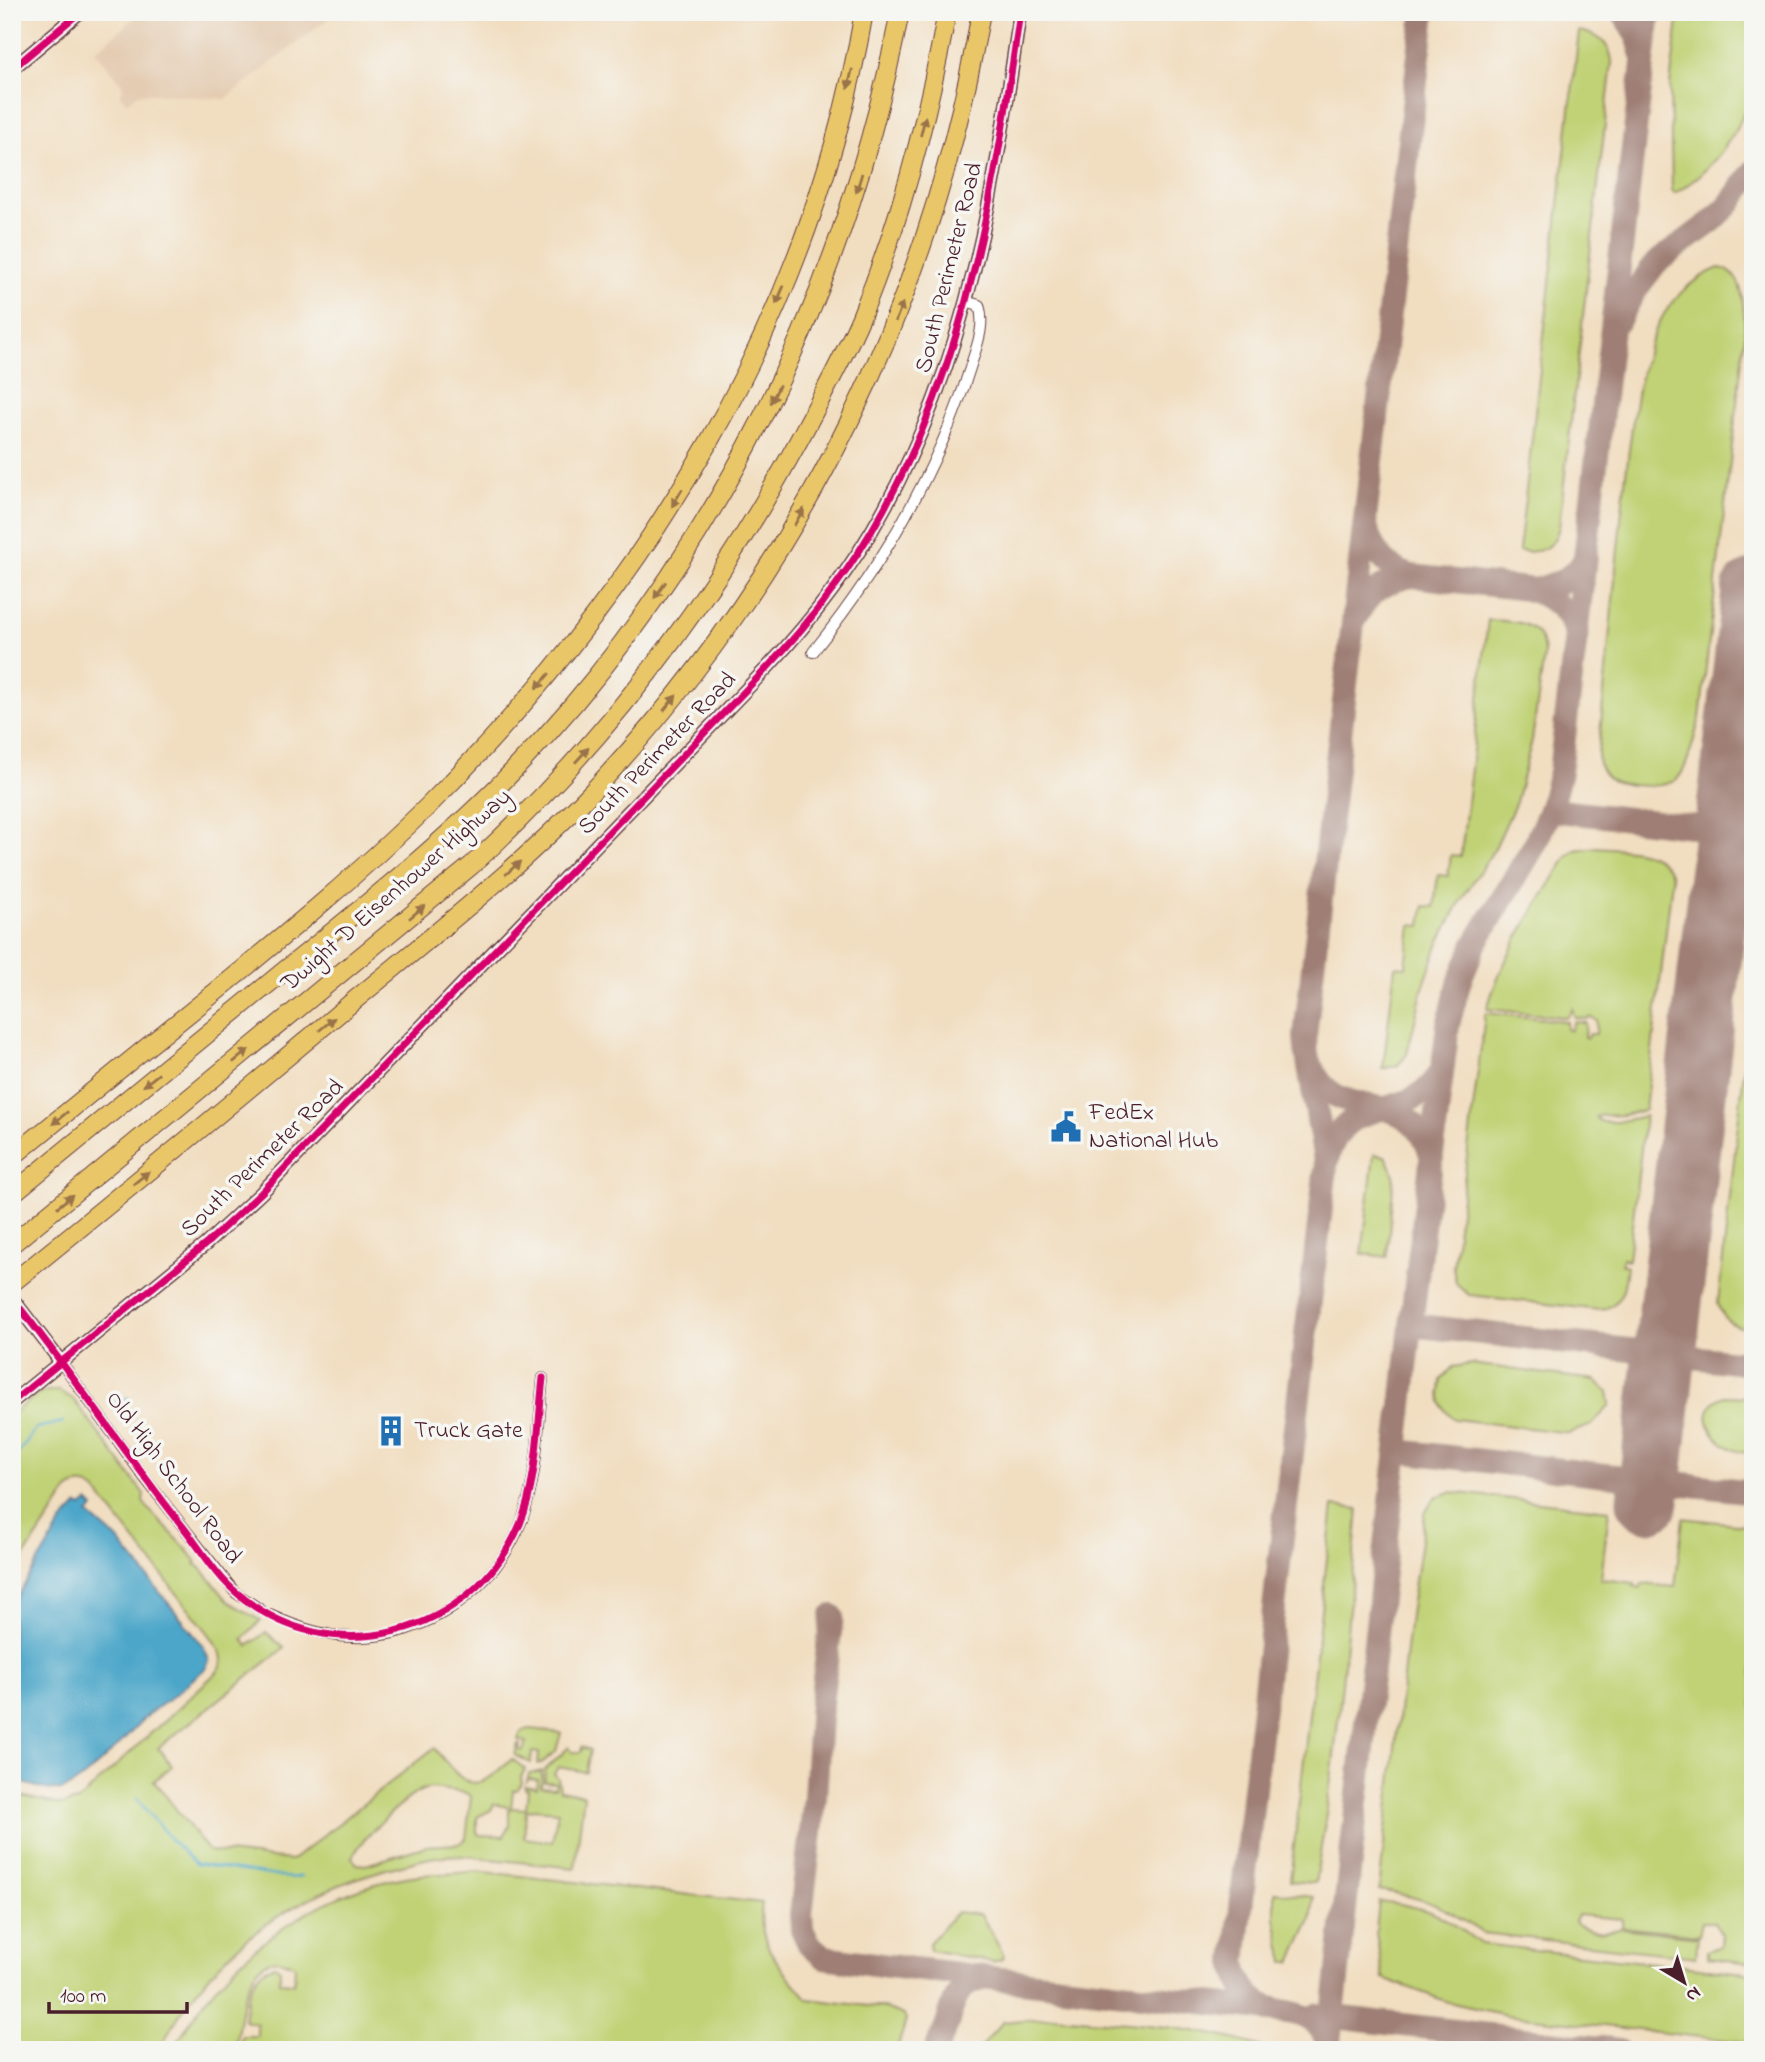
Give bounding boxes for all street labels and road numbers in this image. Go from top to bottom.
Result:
street label: South Perimeter Road [907,159,993,377]
street label: South Perimeter Road [570,664,746,844]
street label: Dwight D Eisenhower Highway [273,781,521,1003]
street label: South Perimeter Road [173,1071,353,1247]
street label: Old High School Road [96,1384,250,1572]

